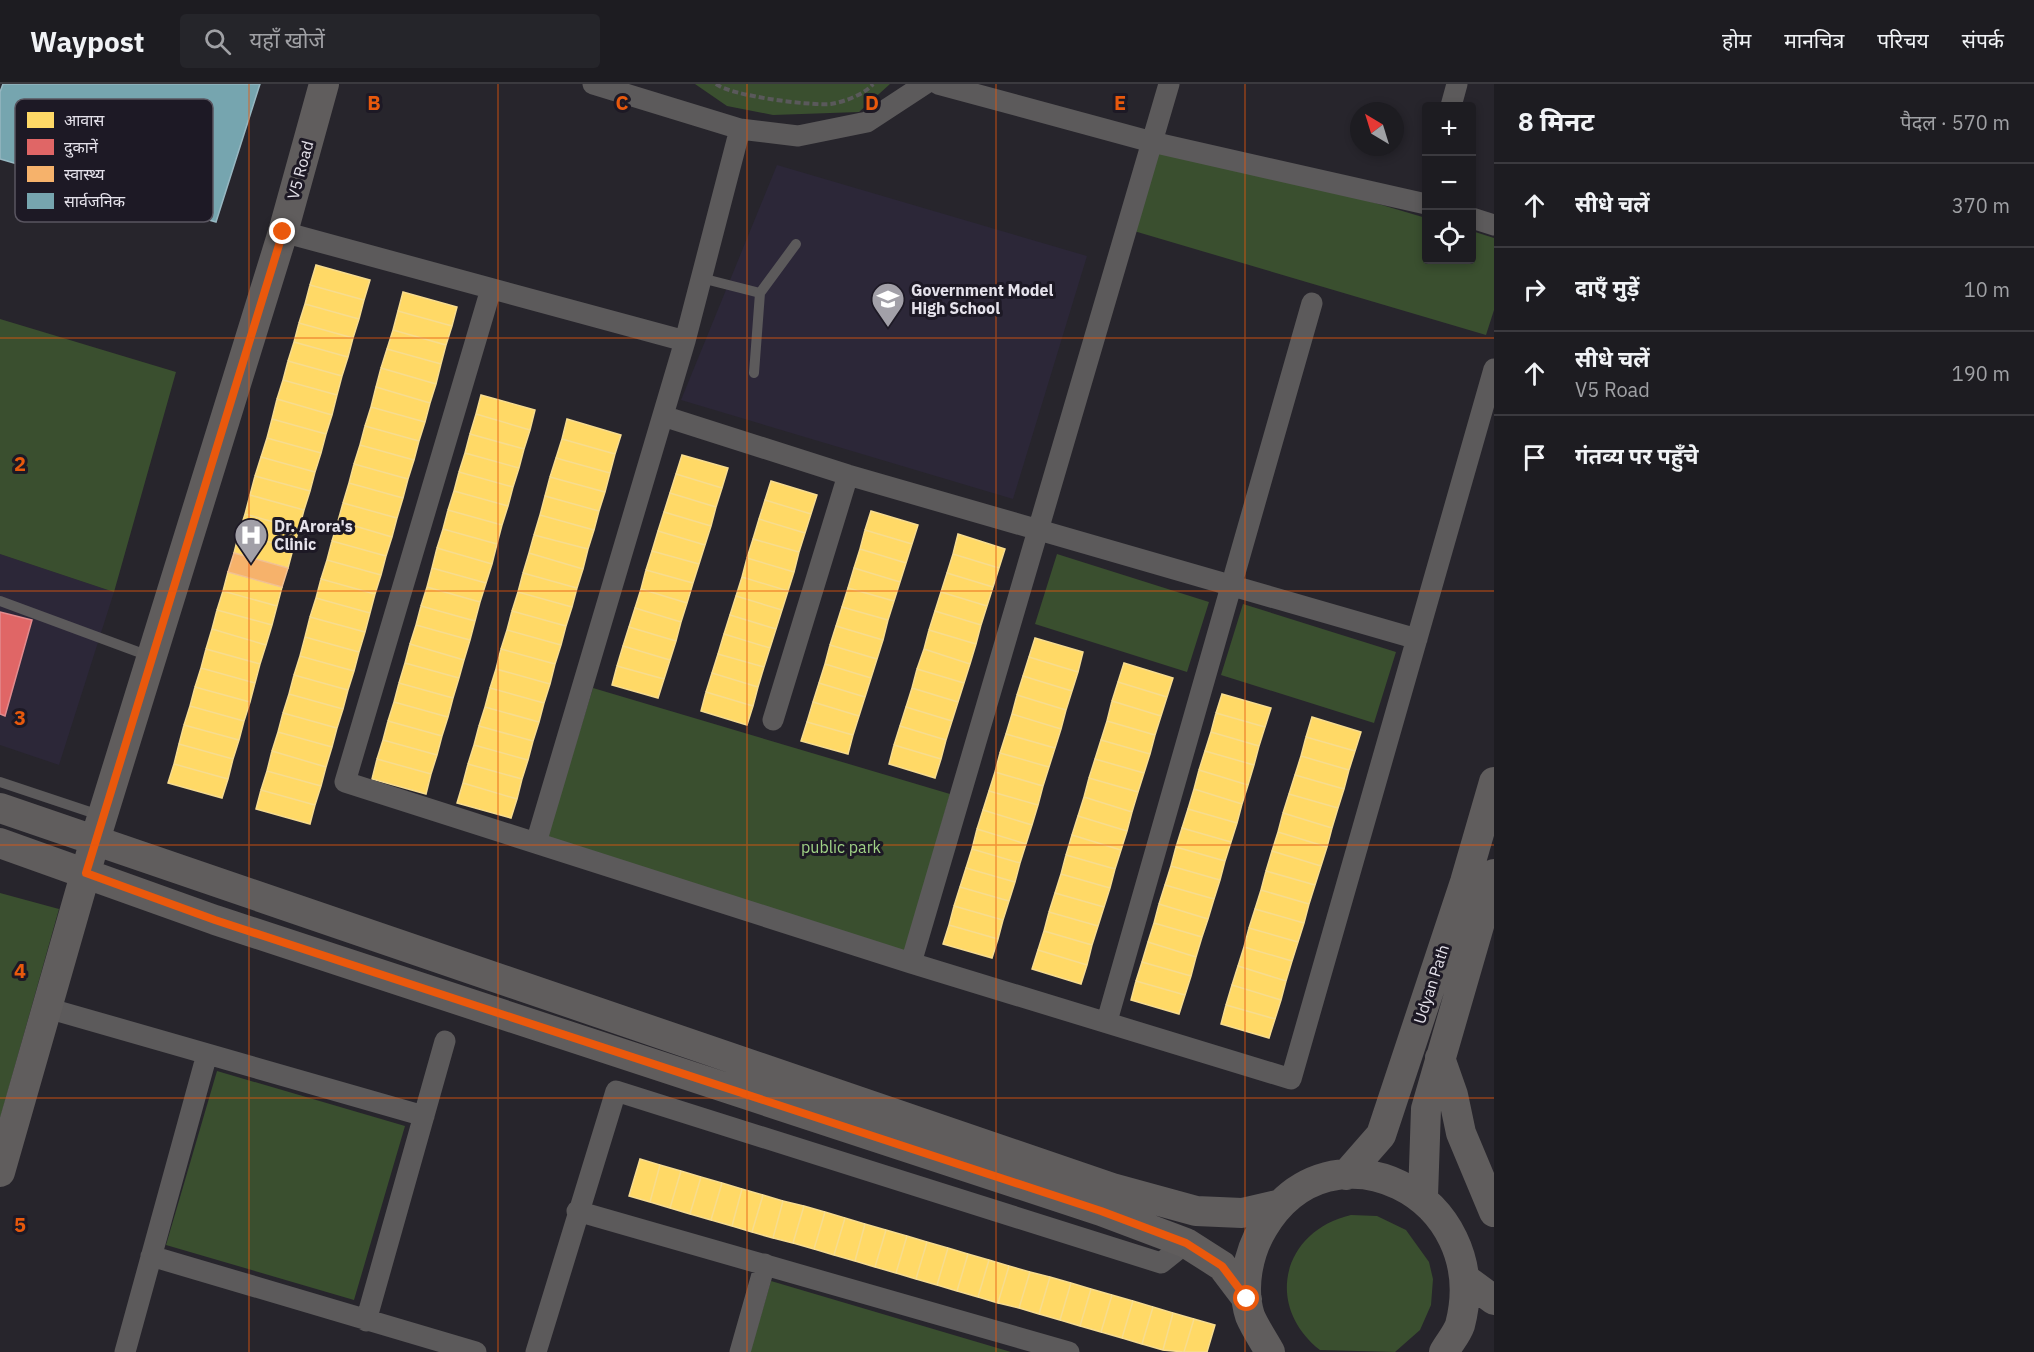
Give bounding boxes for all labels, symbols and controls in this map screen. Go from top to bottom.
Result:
search box [180,14,600,68]
text: Waypost [30,23,144,60]
icon: search [201,25,234,58]
text: यहाँ खोजें [249,25,325,54]
text: होम [1722,26,1751,54]
text: मानचित्र [1784,26,1844,54]
text: परिचय [1877,26,1929,54]
text: संपर्क [1962,26,2004,54]
text: B [367,89,381,116]
text: C [615,89,629,116]
text: D [865,89,879,116]
text: E [1114,89,1126,116]
legend [15,99,213,222]
north arrow [1350,102,1404,156]
map controls [1422,102,1476,264]
button: + [1422,102,1476,156]
text: 8 मिनट [1518,104,1594,138]
text: पैदल · 570 m [1900,109,2010,136]
text: आवास [64,110,105,130]
text: दुकानें [64,137,99,158]
street label: V5 Road [283,138,317,202]
button: − [1422,156,1476,210]
text: स्वास्थ्य [64,164,105,184]
icon: ahead [1518,189,1551,222]
text: सीधे चलें [1575,189,1650,218]
text: सार्वजनिक [64,191,126,211]
text: 370 m [1952,192,2010,219]
button: locate [1422,210,1476,264]
route end [269,218,295,244]
icon: right [1518,273,1551,306]
text: दाएँ मुड़ें [1575,273,1639,302]
text: 10 m [1964,276,2010,303]
place label: Government Model High School [911,280,1053,318]
school or university icon: Government Model High School [870,281,906,328]
text: सीधे चलें [1575,344,1650,373]
icon: ahead [1518,357,1551,390]
text: 190 m [1952,360,2010,387]
text: V5 Road [1575,376,1650,403]
icon: arrive [1518,441,1551,474]
text: गंतव्य पर पहुँचे [1575,441,1699,470]
text: 2 [14,450,26,477]
place label: Dr. Arora's Clinic [274,516,353,554]
hospital icon: Dr. Arora's Clinic [233,517,269,564]
text: 3 [14,704,26,731]
park label: public park [801,837,882,857]
street label: Udyan Path [1409,942,1453,1026]
text: 4 [14,957,26,984]
text: 5 [14,1211,26,1238]
route start [1233,1285,1259,1311]

